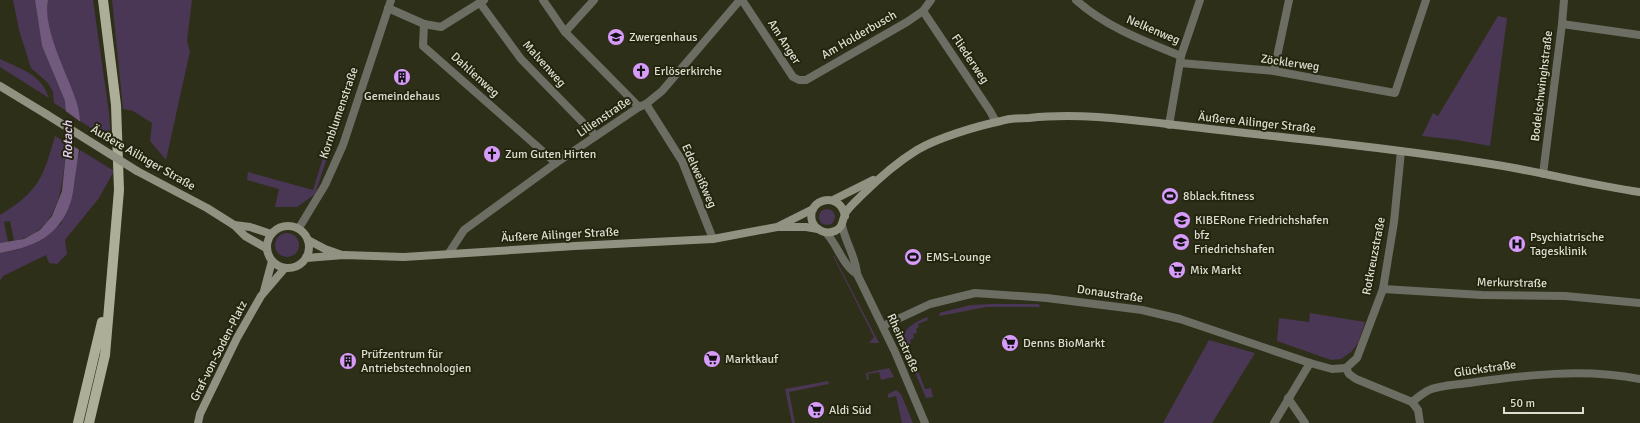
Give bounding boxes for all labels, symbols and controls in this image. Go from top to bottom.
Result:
street label: Am Holderbusch [819,7,899,63]
street label: Nelkenweg [1124,12,1182,48]
street label: Am Anger [764,17,804,68]
school or university icon: Zwergenhaus [606,27,626,47]
place label: Zwergenhaus [629,30,697,45]
street label: Bodelschwinghstraße [1528,30,1556,142]
street label: Fliederweg [948,31,992,87]
street label: Malvenweg [519,38,569,90]
street label: Dahlienweg [448,49,502,101]
street label: Zöcklerweg [1260,51,1320,75]
church icon: Erlöserkirche [631,61,651,81]
place label: Erlöserkirche [654,64,722,79]
street label: Kornblumenstraße [316,65,362,161]
building icon: Gemeindehaus [392,67,412,87]
place label: Gemeindehaus [364,89,440,104]
street label: Lilienstraße [574,93,634,141]
street label: Äußere Ailinger Straße [1197,109,1317,137]
water label: Rotach [60,120,76,159]
street label: Äußere Ailinger Straße [88,122,198,194]
street label: Edelweißweg [678,142,720,210]
church icon: Zum Guten Hirten [482,144,502,164]
place label: Zum Guten Hirten [505,147,596,162]
sports icon: 8black.fitness [1160,186,1180,206]
place label: 8black.fitness [1183,189,1254,204]
school or university icon: KIBERone Friedrichshafen [1172,210,1192,230]
place label: KIBERone Friedrichshafen [1195,213,1329,228]
street label: Rotkreuzstraße [1359,216,1389,296]
street label: Äußere Ailinger Straße [501,224,619,246]
place label: bfz Friedrichshafen [1194,228,1275,257]
place label: Psychiatrische Tagesklinik [1530,230,1604,259]
school or university icon: bfz Friedrichshafen [1171,232,1191,252]
hospital icon: Psychiatrische Tagesklinik [1507,234,1527,254]
sports icon: EMS-Lounge [903,247,923,267]
place label: EMS-Lounge [926,250,991,265]
supermarket icon: Mix Markt [1167,260,1187,280]
place label: Mix Markt [1190,263,1241,278]
street label: Merkurstraße [1477,275,1547,291]
street label: Donaustraße [1076,282,1144,306]
street label: Graf-von-Soden-Platz [187,298,251,404]
street label: Rheinstraße [883,311,923,375]
supermarket icon: Denns BioMarkt [1000,333,1020,353]
place label: Denns BioMarkt [1023,336,1105,351]
place label: Prüfzentrum für Antriebstechnologien [361,347,471,376]
supermarket icon: Marktkauf [702,349,722,369]
building icon: Prüfzentrum für Antriebstechnologien [338,351,358,371]
place label: Marktkauf [725,352,779,367]
street label: Glückstraße [1453,357,1517,381]
scale bar [1504,389,1583,415]
text: 50 m [1510,396,1535,411]
supermarket icon: Aldi Süd [806,400,826,420]
place label: Aldi Süd [829,403,871,418]

